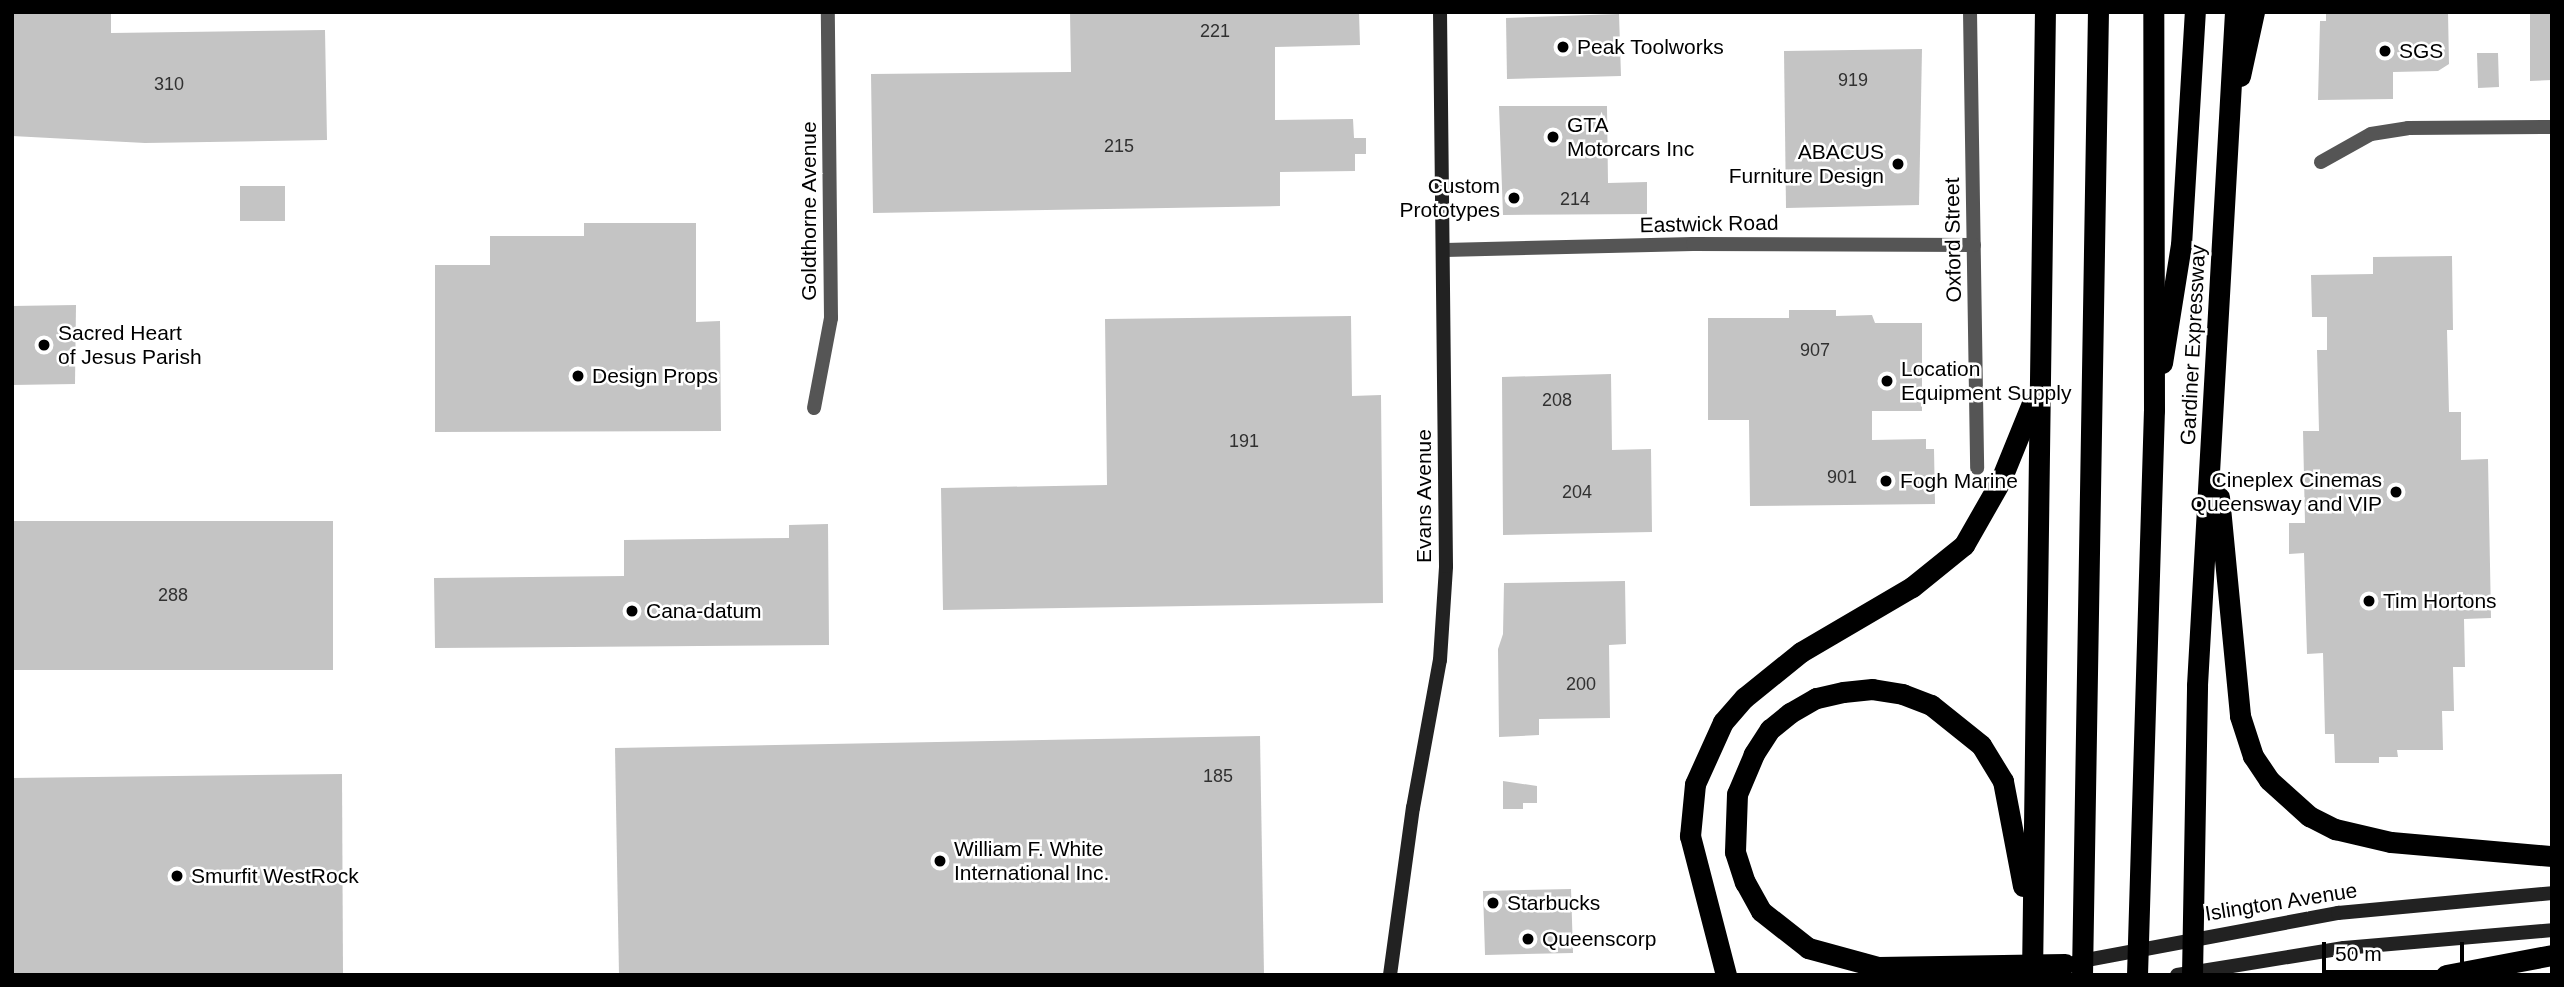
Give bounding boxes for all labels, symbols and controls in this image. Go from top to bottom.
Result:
house number: 221 [1200,20,1230,42]
place label: Peak Toolworks [1577,34,1724,60]
place label: SGS [2399,38,2443,64]
marker: Peak Toolworks [1555,39,1571,55]
marker: SGS [2377,43,2393,59]
house number: 919 [1838,69,1868,91]
house number: 310 [154,73,184,95]
place label: GTA Motorcars Inc [1567,112,1694,162]
street label: Goldthorne Avenue [796,121,822,301]
marker: GTA Motorcars Inc [1545,129,1561,145]
house number: 215 [1104,135,1134,157]
place label: ABACUS Furniture Design [1729,139,1884,189]
marker: ABACUS Furniture Design [1890,156,1906,172]
place label: Custom Prototypes [1400,173,1500,223]
street label: Oxford Street [1939,177,1967,303]
house number: 214 [1560,188,1590,210]
marker: Custom Prototypes [1506,190,1522,206]
street label: Eastwick Road [1639,210,1779,238]
street label: Gardiner Expressway [2175,244,2211,446]
place label: Sacred Heart of Jesus Parish [58,320,202,370]
marker: Sacred Heart of Jesus Parish [36,337,52,353]
house number: 907 [1800,339,1830,361]
place label: Location Equipment Supply [1901,356,2071,406]
place label: Design Props [592,363,718,389]
marker: Design Props [570,368,586,384]
marker: Location Equipment Supply [1879,373,1895,389]
house number: 208 [1542,389,1572,411]
street label: Evans Avenue [1411,428,1437,564]
house number: 191 [1229,430,1259,452]
house number: 901 [1827,466,1857,488]
place label: Cineplex Cinemas Queensway and VIP [2191,467,2382,517]
place label: Fogh Marine [1900,468,2018,494]
marker: Fogh Marine [1878,473,1894,489]
house number: 204 [1562,481,1592,503]
marker: Cineplex Cinemas Queensway and VIP [2388,484,2404,500]
house number: 288 [158,584,188,606]
place label: Tim Hortons [2383,588,2497,614]
marker: Tim Hortons [2361,593,2377,609]
place label: Cana-datum [646,598,762,624]
marker: Cana-datum [624,603,640,619]
house number: 200 [1566,673,1596,695]
house number: 185 [1203,765,1233,787]
place label: William F. White International Inc. [954,836,1109,886]
marker: William F. White International Inc. [932,853,948,869]
place label: Smurfit WestRock [191,863,359,889]
marker: Smurfit WestRock [169,868,185,884]
street label: Islington Avenue [2203,877,2359,927]
place label: Starbucks [1507,890,1600,916]
marker: Starbucks [1485,895,1501,911]
place label: Queenscorp [1542,926,1656,952]
scale bar [2326,928,2468,972]
marker: Queenscorp [1520,931,1536,947]
text: 50 m [2335,942,2382,965]

